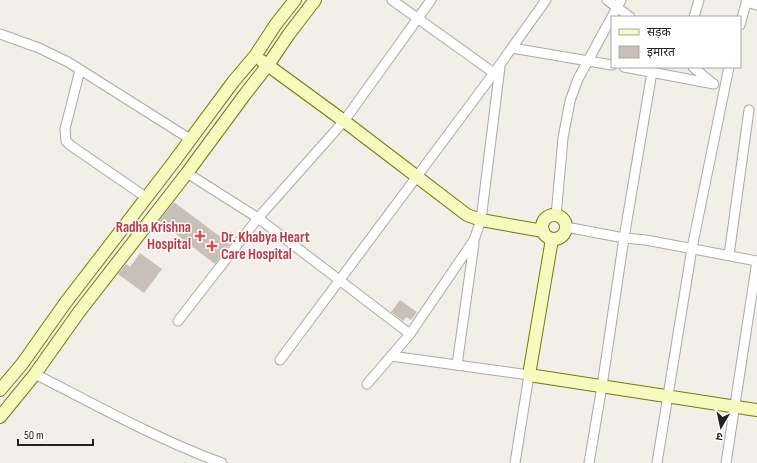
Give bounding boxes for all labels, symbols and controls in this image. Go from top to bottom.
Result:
legend [611,16,741,68]
text: सड़क [647,25,672,40]
text: इमारत [647,45,676,60]
place label: Radha Krishna Hospital [116,218,191,254]
place label: Dr. Khabya Heart Care Hospital [221,228,310,264]
marker: Radha Krishna Hospital [194,230,206,242]
marker: Dr. Khabya Heart Care Hospital [206,240,218,252]
north arrow [701,407,741,447]
scale bar [18,421,93,447]
text: 50 m [24,428,44,443]
text: उ [715,429,724,443]

